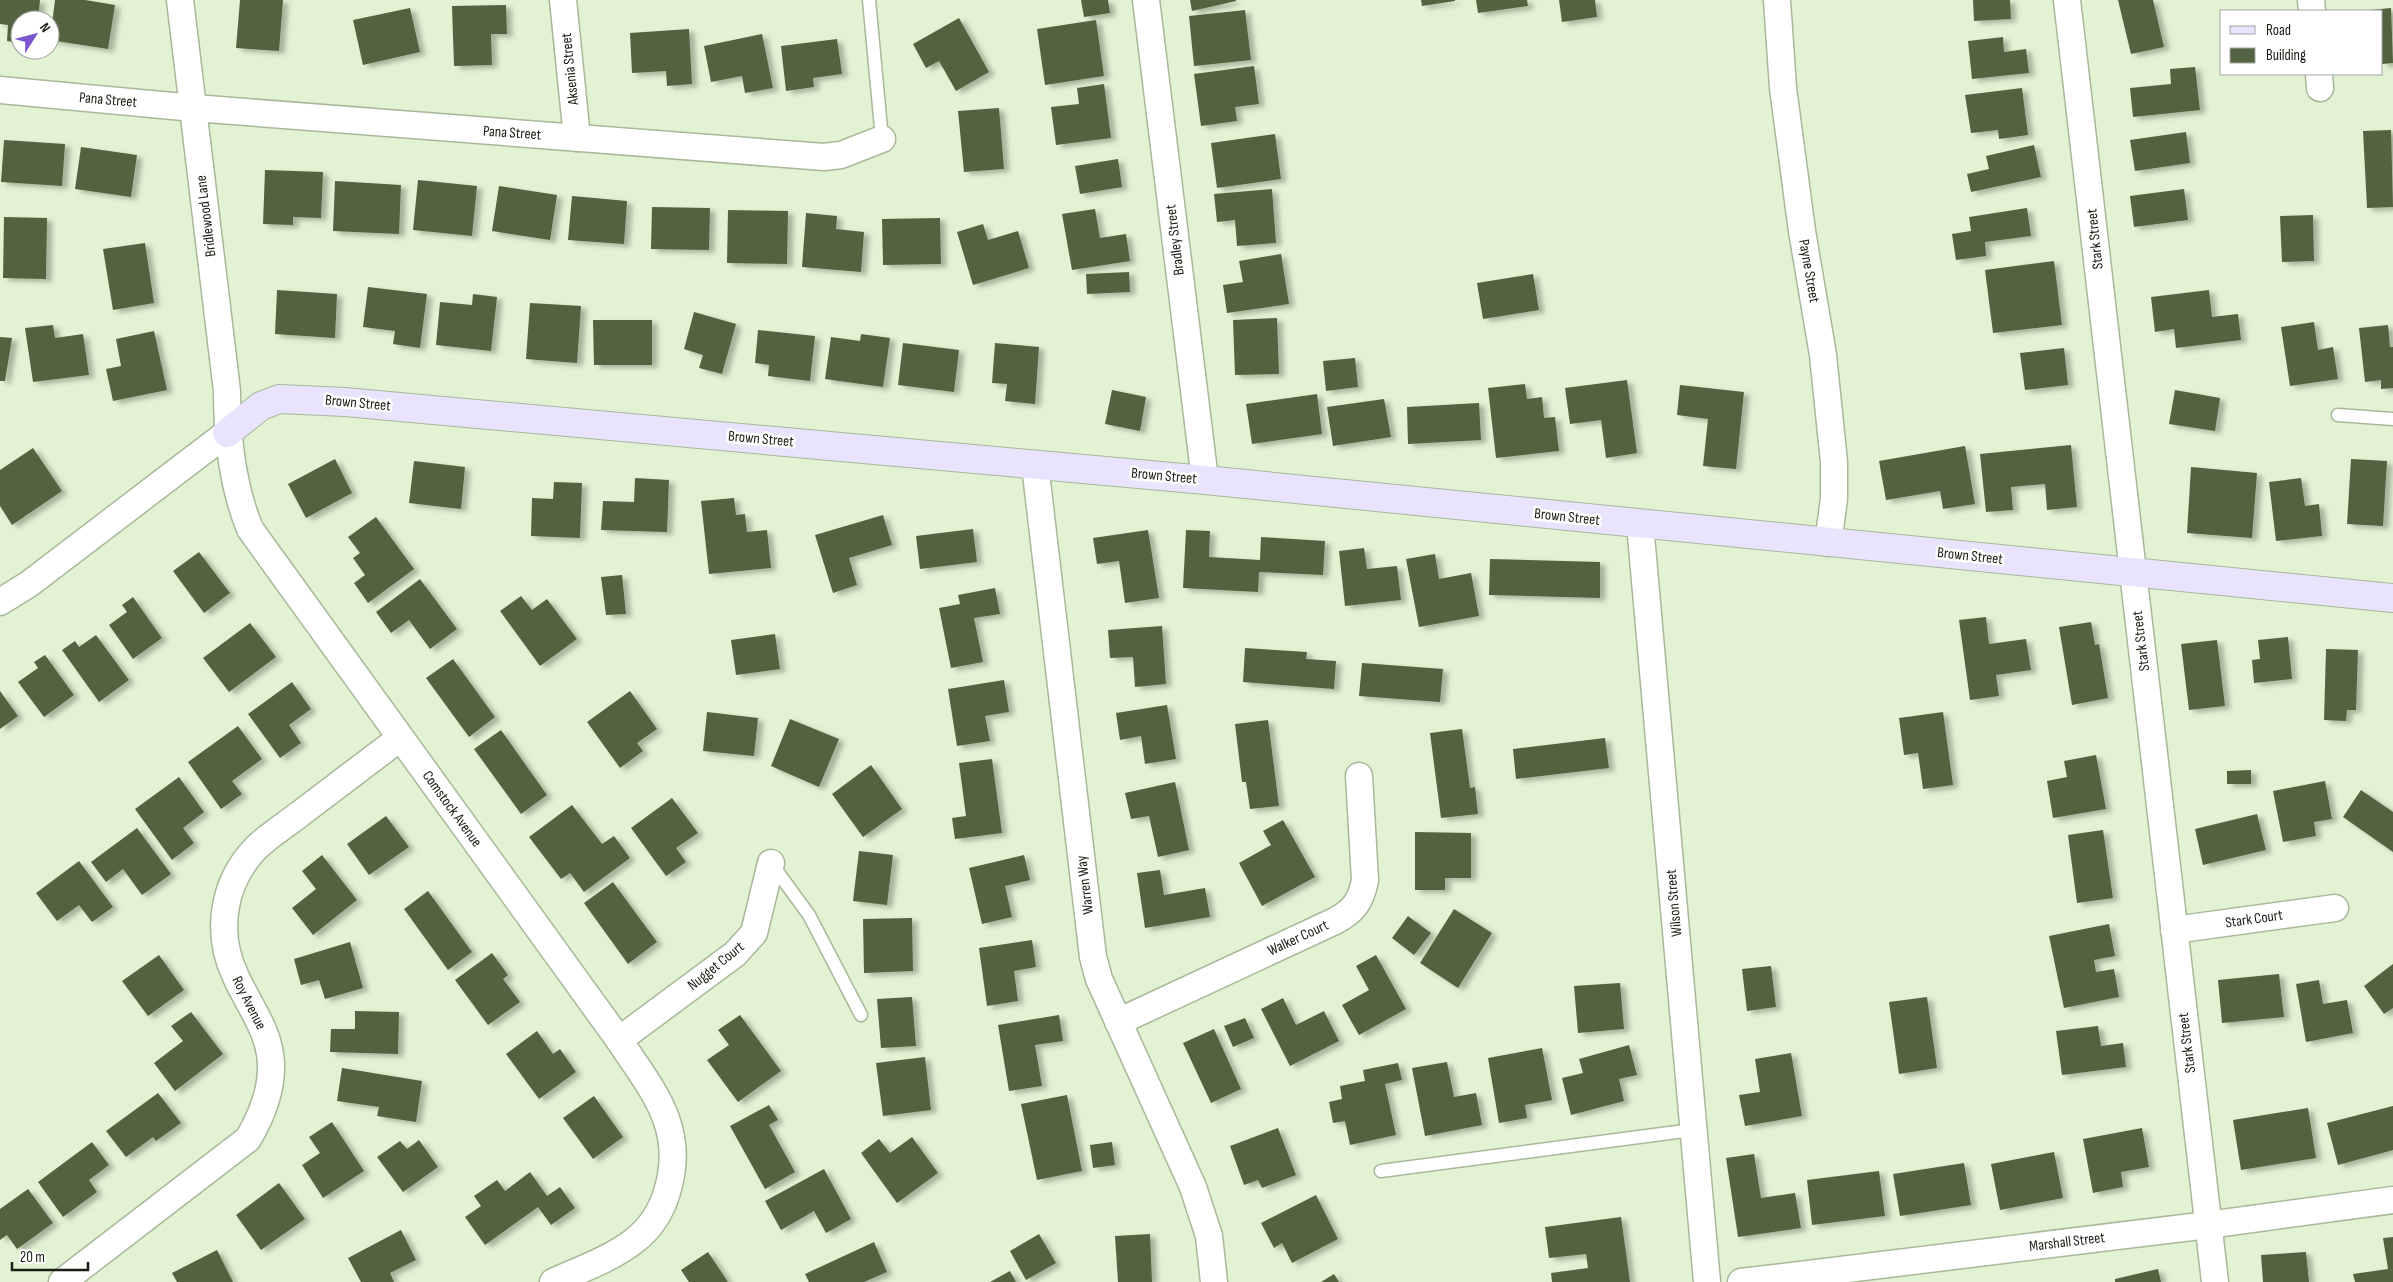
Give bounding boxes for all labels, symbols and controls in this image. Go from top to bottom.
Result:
north arrow [10,10,60,60]
legend [2220,10,2383,75]
text: N [36,20,54,36]
text: Road [2266,21,2291,40]
street label: Aksenia Street [557,32,583,107]
text: Building [2266,46,2306,65]
street label: Pana Street [78,88,138,112]
street label: Pana Street [482,121,542,145]
street label: Bridlewood Lane [192,174,220,258]
street label: Bradley Street [1161,203,1189,277]
street label: Stark Street [2082,207,2108,270]
street label: Payne Street [1794,238,1824,305]
street label: Brown Street [324,391,392,415]
street label: Brown Street [727,427,795,451]
street label: Brown Street [1130,464,1198,488]
street label: Brown Street [1533,504,1601,530]
street label: Brown Street [1936,543,2004,569]
street label: Stark Street [2128,609,2154,672]
street label: Comstock Avenue [418,767,486,851]
street label: Warren Way [1072,854,1098,916]
street label: Wilson Street [1662,868,1686,937]
street label: Stark Court [2224,906,2284,932]
street label: Walker Court [1265,916,1332,960]
street label: Nugget Court [684,937,749,995]
street label: Roy Avenue [227,973,271,1033]
street label: Stark Street [2174,1011,2200,1074]
street label: Marshall Street [2028,1228,2106,1256]
scale bar [12,1240,89,1272]
text: 20 m [20,1248,45,1267]

